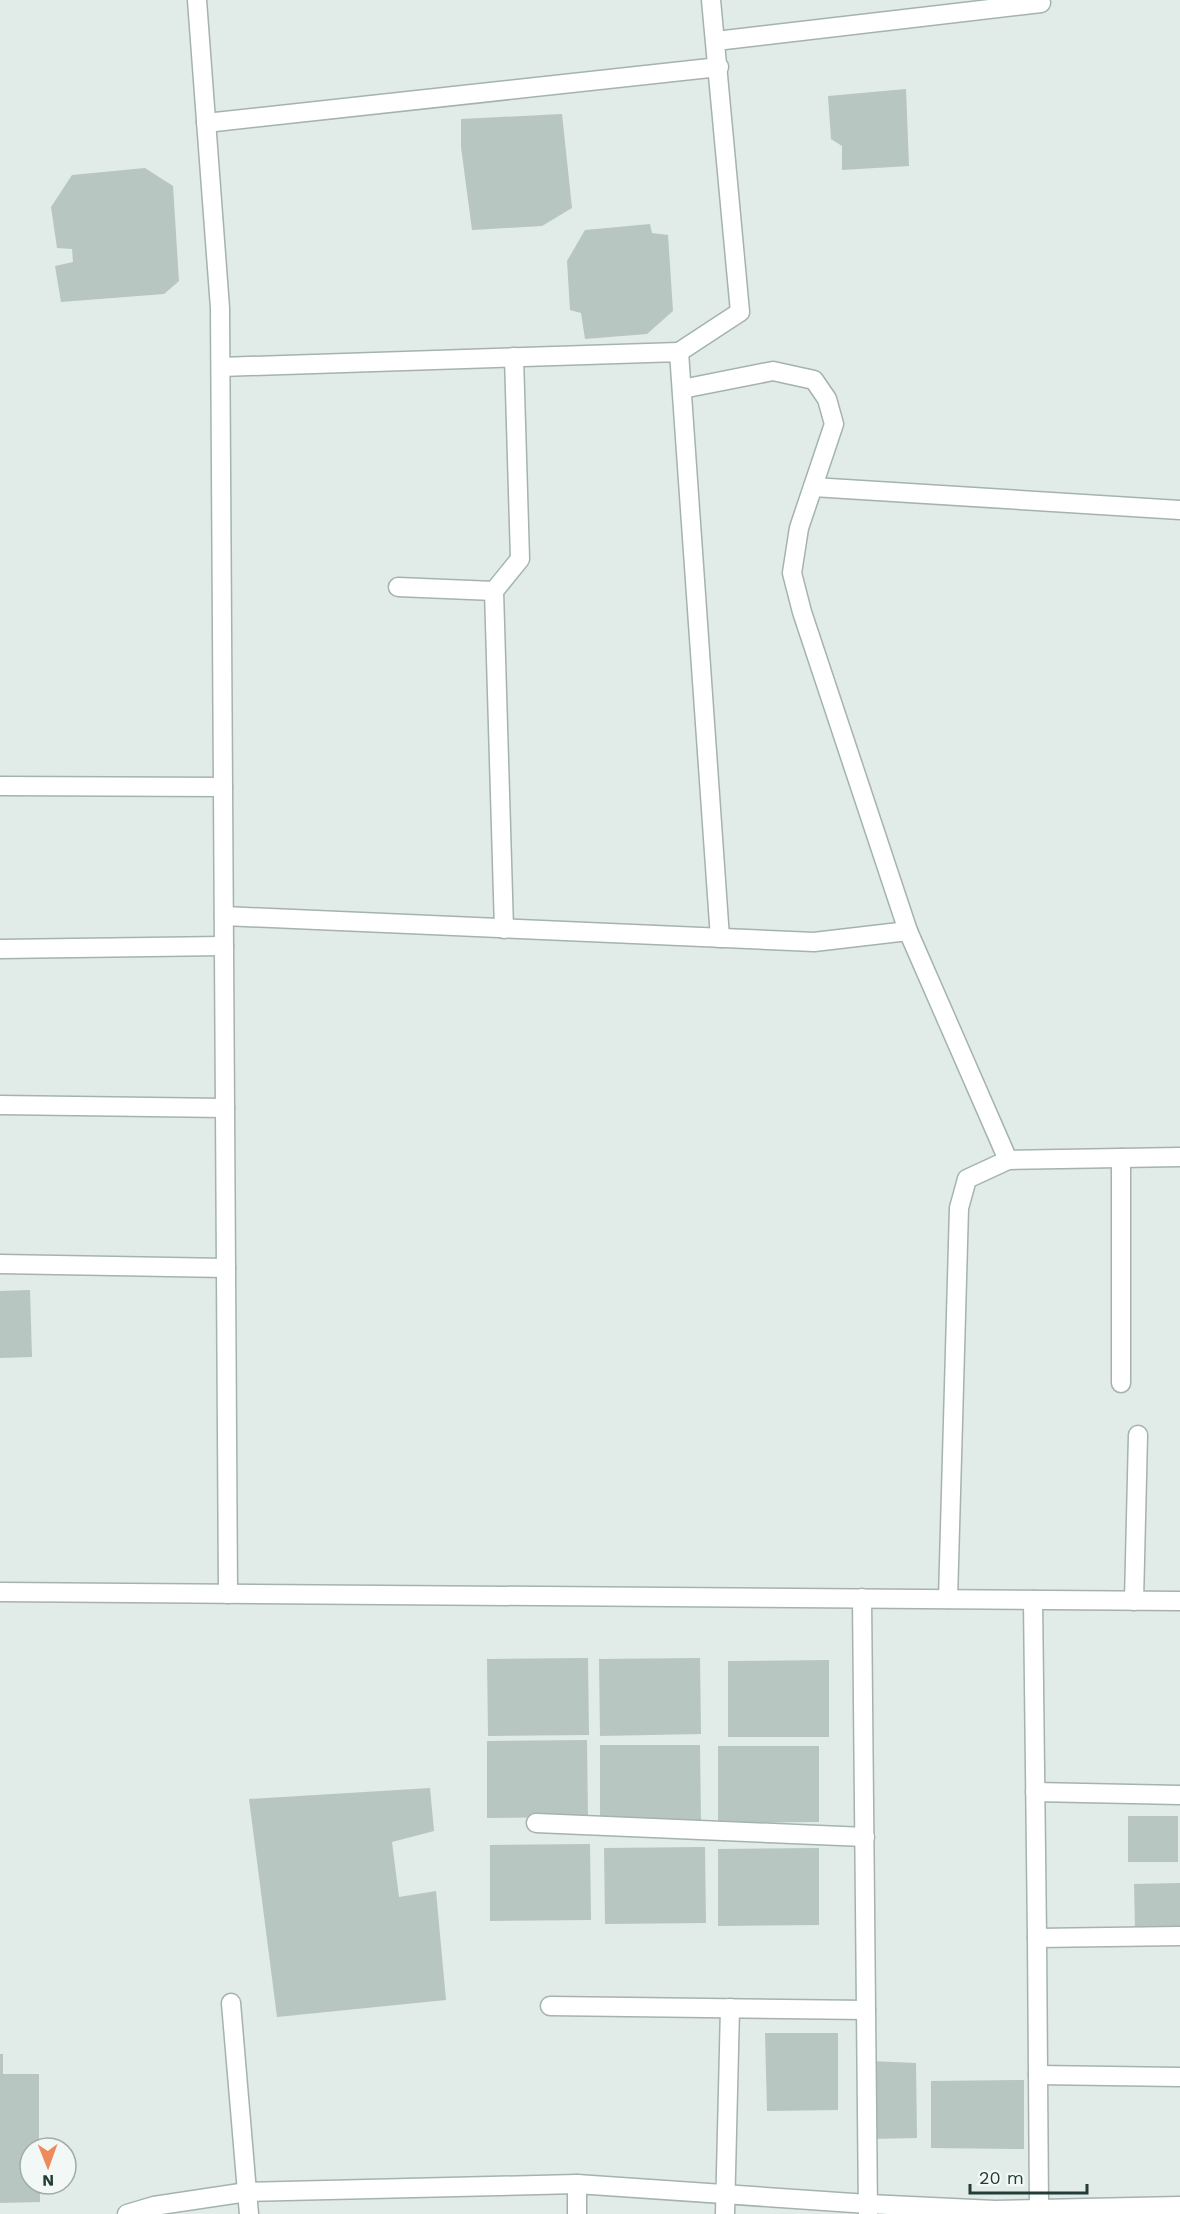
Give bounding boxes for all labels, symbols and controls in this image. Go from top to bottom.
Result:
north arrow [18,2136,78,2196]
scale bar [970,2157,1087,2195]
text: 20 m [979,2167,1024,2188]
text: N [42,2171,54,2190]

